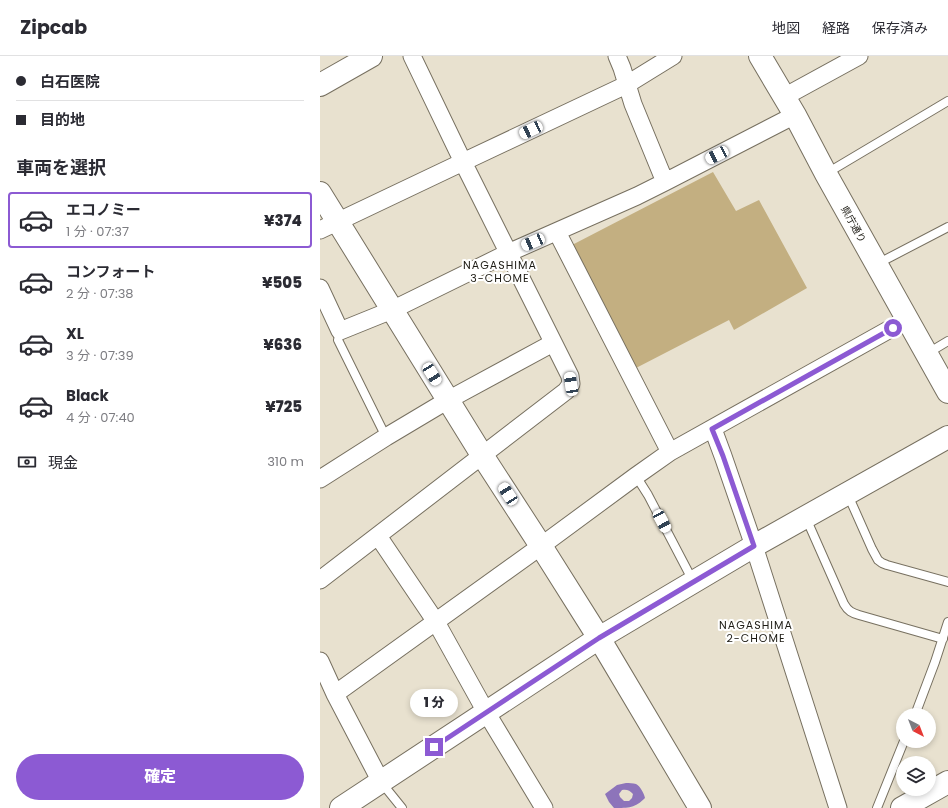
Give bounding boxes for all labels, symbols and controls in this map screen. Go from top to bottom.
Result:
text: Zipcab [20,14,87,41]
text: 地図 [772,18,800,38]
text: 経路 [822,18,850,38]
text: 保存済み [872,18,928,38]
text: 白石医院 [40,71,100,92]
text: 目的地 [40,109,85,130]
car [518,119,544,141]
car [704,144,730,166]
text: 車両を選択 [16,155,106,180]
text: エコノミー [66,199,141,220]
icon: car [18,202,54,238]
street label: 県庁通り [837,203,870,245]
text: ¥374 [264,210,302,231]
text: 1 分 · 07:37 [66,222,129,241]
car [520,232,546,252]
district label: NAGASHIMA 3-CHOME [463,257,537,286]
text: コンフォート [66,261,156,282]
icon: car [18,264,54,300]
text: ¥505 [262,272,302,293]
text: 2 分 · 07:38 [66,284,134,303]
route start [884,319,902,337]
text: XL [66,323,84,344]
icon: car [18,326,54,362]
text: ¥636 [263,334,302,355]
text: 3 分 · 07:39 [66,346,134,365]
car [421,361,443,387]
car [563,371,579,397]
text: Black [66,385,109,406]
icon: car [18,388,54,424]
text: ¥725 [265,396,302,417]
text: 4 分 · 07:40 [66,408,135,427]
icon: cash [16,451,38,473]
text: 現金 [48,452,78,473]
text: 310 m [267,452,304,471]
car [496,481,520,507]
car [651,508,673,534]
district label: NAGASHIMA 2-CHOME [719,617,793,646]
callout: 1 分 [410,689,458,717]
text: 1 分 [424,693,444,712]
north arrow [896,708,936,748]
map controls [896,708,936,796]
route end [425,738,443,756]
button: 確定 [16,754,304,800]
button: layers [896,756,936,796]

